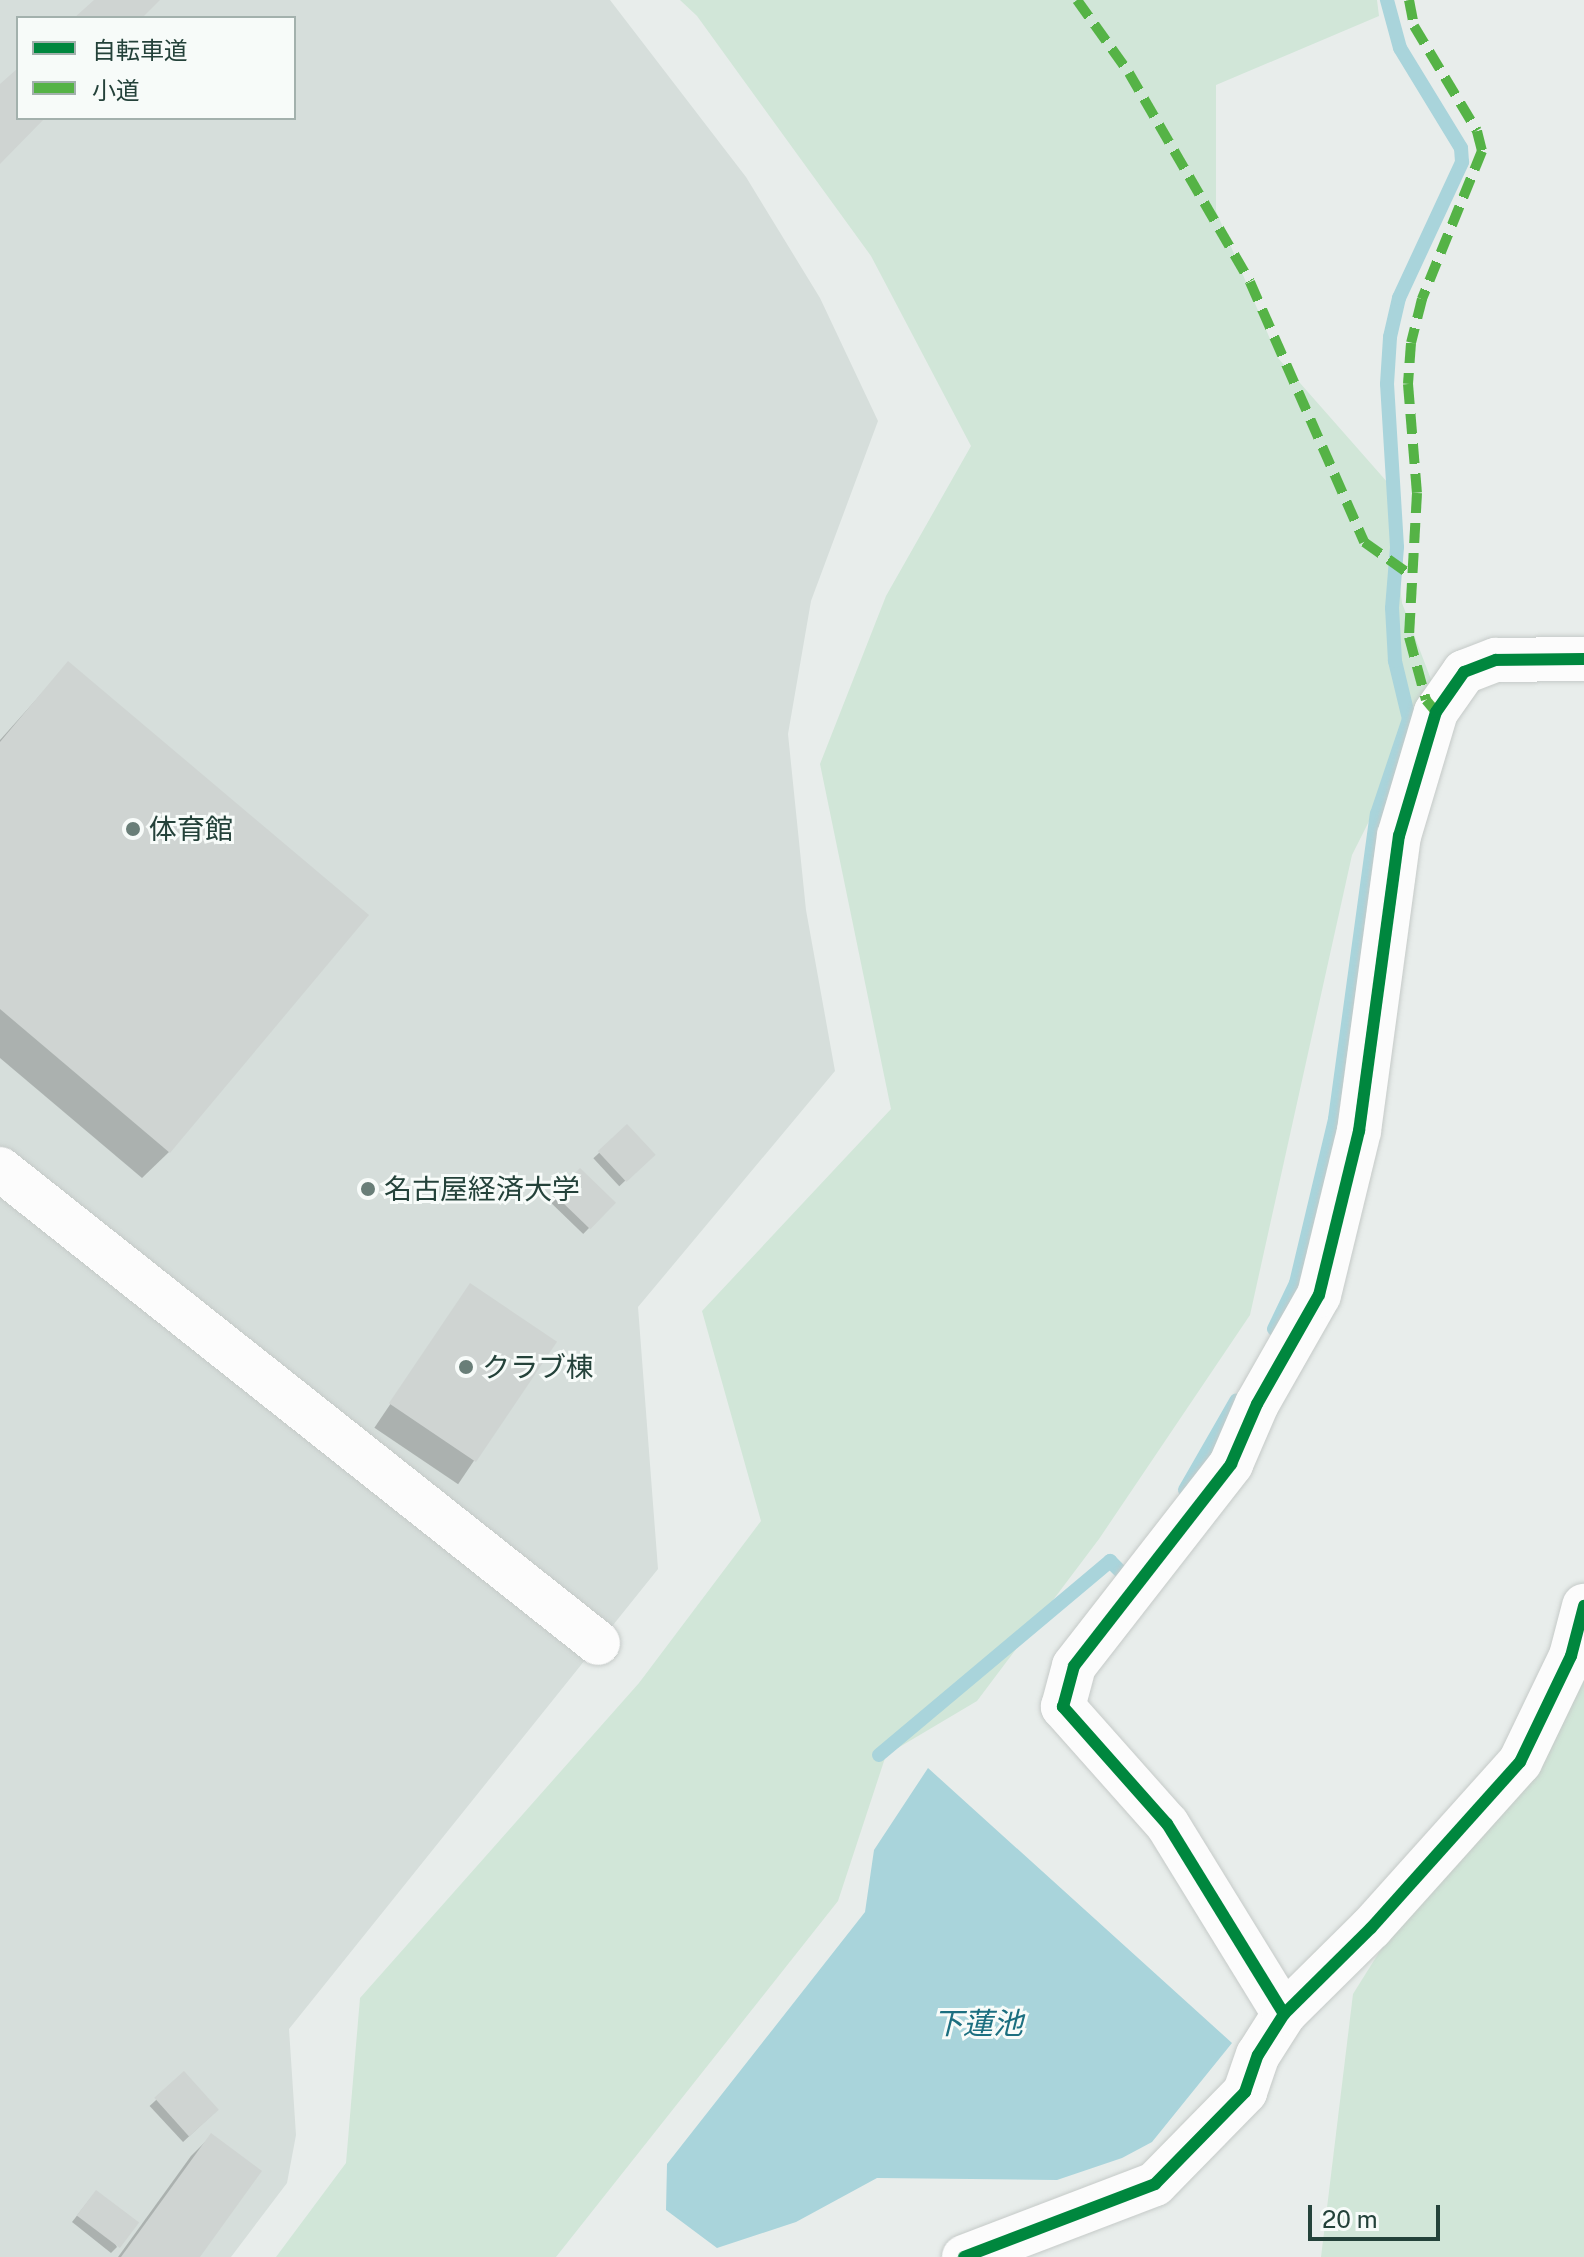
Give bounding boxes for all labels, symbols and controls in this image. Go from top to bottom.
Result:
legend [16,16,296,120]
text: 自転車道 [92,36,188,64]
text: 小道 [92,76,140,104]
place label: 体育館 [149,812,233,846]
marker: 体育館 [124,820,142,838]
place label: 名古屋経済大学 [384,1172,580,1206]
marker: 名古屋経済大学 [359,1180,377,1198]
place label: クラブ棟 [482,1350,594,1384]
marker: クラブ棟 [457,1358,475,1376]
water label: 下蓮池 [933,2005,1023,2041]
scale bar [1312,2189,1444,2239]
text: 20 m [1322,2205,1378,2233]

